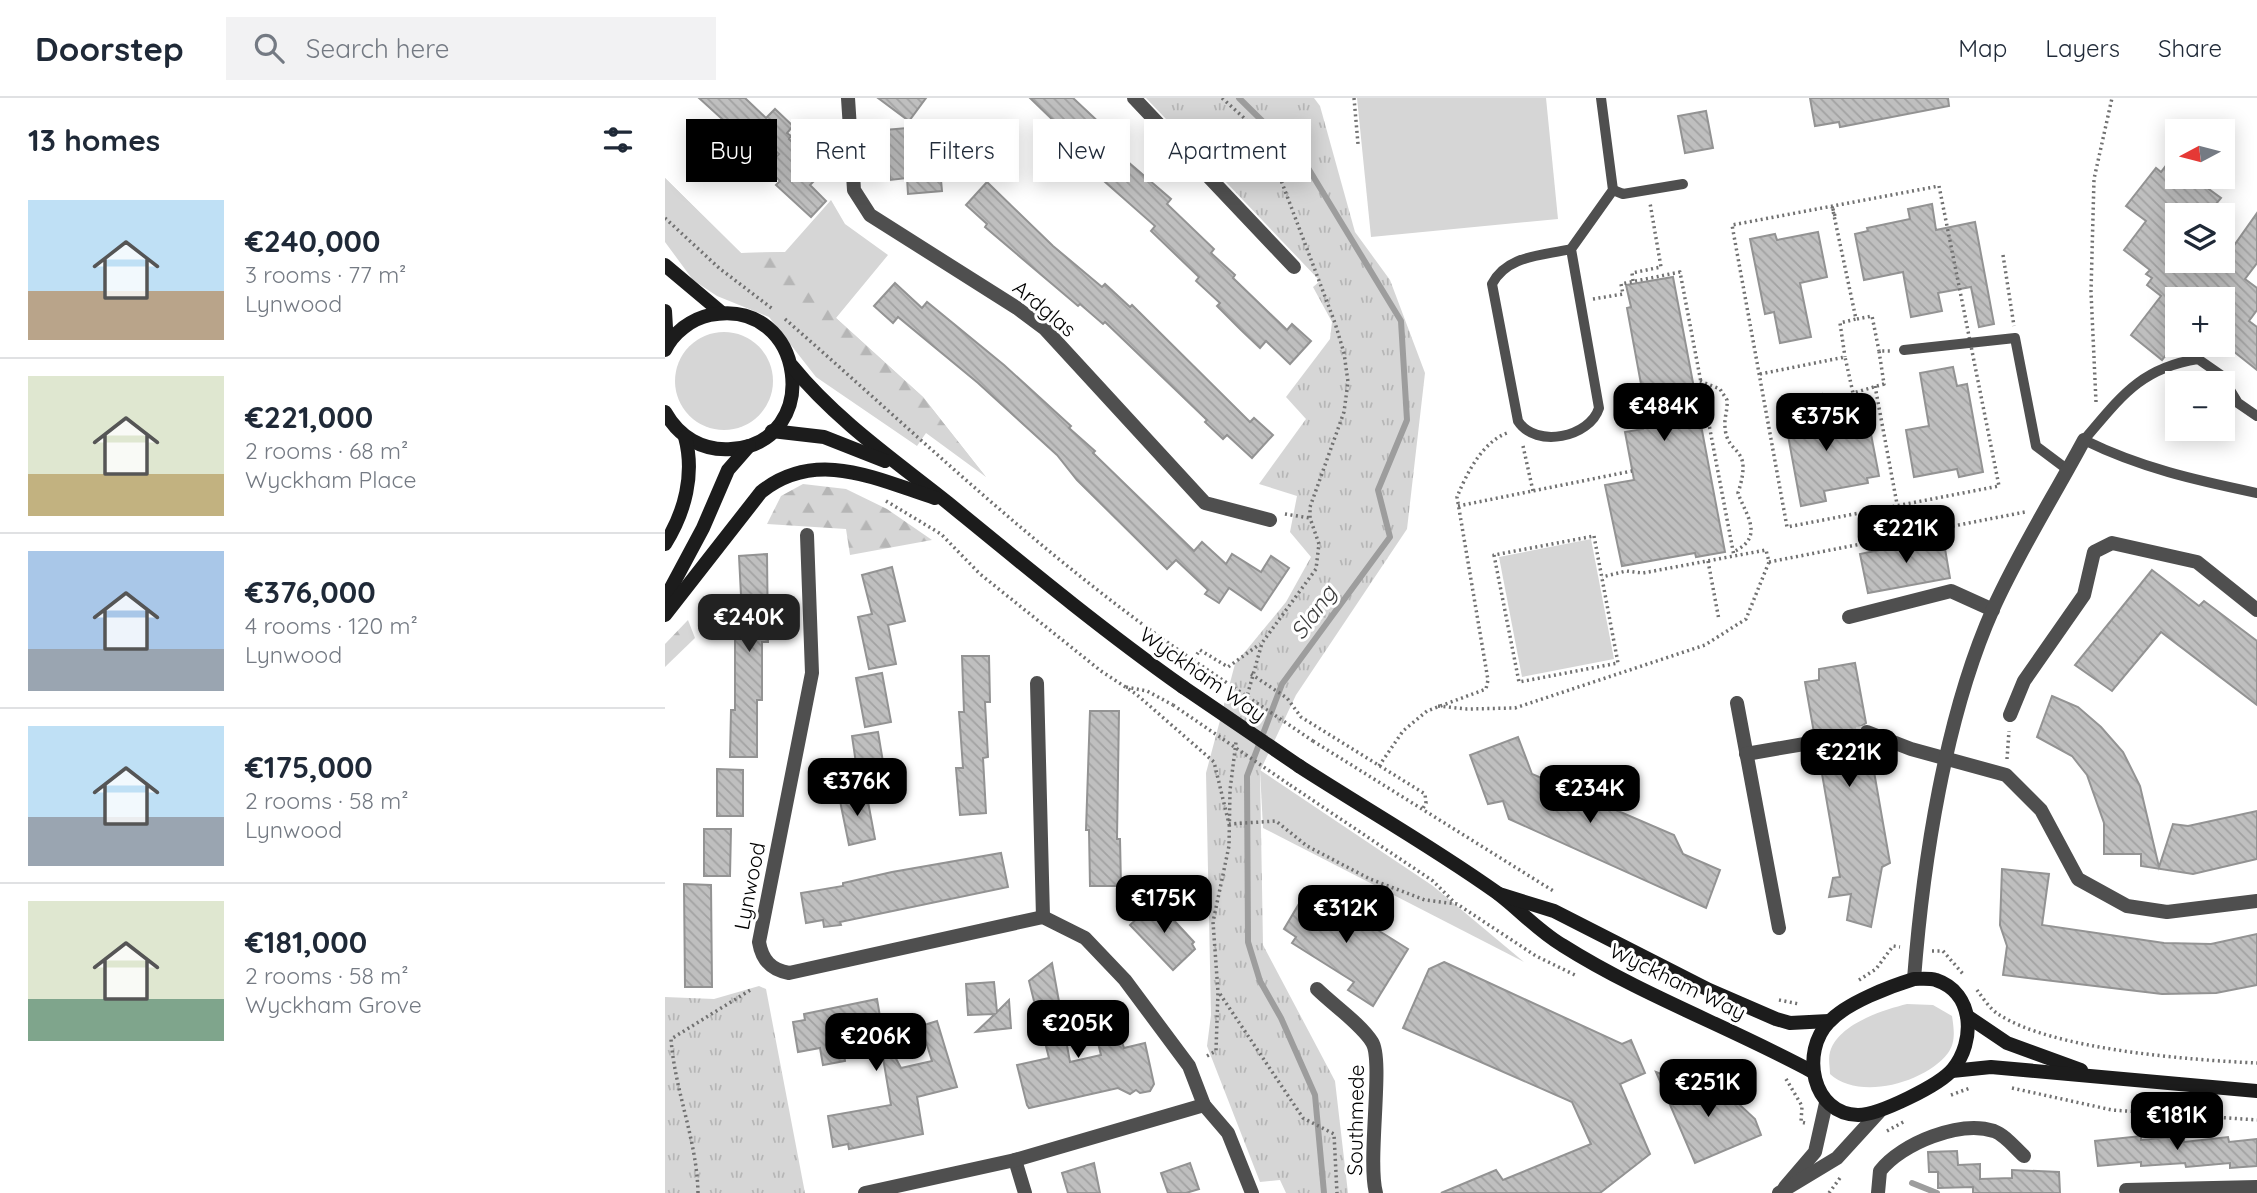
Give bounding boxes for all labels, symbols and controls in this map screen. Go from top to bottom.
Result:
search box [226,17,716,80]
text: Doorstep [35,28,184,69]
icon: search [250,29,288,67]
text: Search here [306,32,449,65]
text: Map [1958,33,2007,63]
text: Layers [2045,33,2120,63]
text: Share [2158,33,2222,63]
chip: Buy [686,119,777,182]
chip: Rent [791,119,890,182]
chip: Filters [904,119,1019,182]
chip: New [1033,119,1130,182]
chip: Apartment [1144,119,1311,182]
north arrow [2165,119,2235,189]
map controls [2165,119,2235,441]
text: 13 homes [28,121,160,159]
icon: filters [599,121,637,159]
button: layers [2165,203,2235,273]
text: €240,000 [245,222,380,260]
icon: home [84,228,168,312]
text: 3 rooms · 77 m² [245,260,406,289]
street label: Ardglas [1008,274,1082,342]
button: + [2165,287,2235,357]
text: Lynwood [245,289,342,318]
button: − [2165,371,2235,441]
pin: €484K [1615,384,1713,443]
text: €484K [1629,391,1699,420]
pin: €375K [1777,394,1875,453]
text: €221,000 [245,398,373,436]
text: €375K [1792,401,1860,430]
icon: home [84,404,168,488]
text: 2 rooms · 68 m² [245,436,408,465]
text: Wyckham Place [245,465,416,494]
pin: €221K [1857,505,1955,565]
text: €221K [1874,513,1938,542]
text: €376,000 [245,573,376,611]
water label: Slang [1284,578,1343,645]
icon: home [84,579,168,663]
pin: €240K [700,594,798,654]
text: €240K [714,602,784,631]
text: 4 rooms · 120 m² [245,611,418,640]
street label: Wyckham Way [1135,621,1271,727]
text: Lynwood [245,640,342,669]
pin: €221K [1800,730,1898,789]
text: €221K [1817,737,1881,766]
text: €175,000 [245,748,373,786]
icon: home [84,754,168,838]
pin: €376K [808,758,906,818]
text: €376K [824,766,890,795]
pin: €234K [1541,766,1639,825]
text: €234K [1556,773,1624,802]
text: 2 rooms · 58 m² [245,786,408,815]
text: Lynwood [245,815,342,844]
street label: Lynwood [728,840,770,932]
pin: €175K [1115,876,1213,935]
text: €175K [1132,883,1196,912]
pin: €312K [1297,886,1395,945]
text: €312K [1314,893,1378,922]
text: €181,000 [245,923,367,961]
icon: home [84,929,168,1013]
street label: Wyckham Way [1606,937,1750,1025]
text: 2 rooms · 58 m² [245,961,408,990]
text: Wyckham Grove [245,990,422,1019]
pin: €205K [1029,1000,1127,1060]
text: €205K [1043,1008,1113,1037]
pin: €206K [827,1014,925,1073]
text: €206K [841,1021,911,1050]
pin: €251K [1659,1060,1757,1119]
street label: Southmede [1341,1064,1369,1176]
text: €251K [1676,1067,1740,1096]
pin: €181K [2128,1093,2226,1152]
text: €181K [2147,1100,2207,1129]

